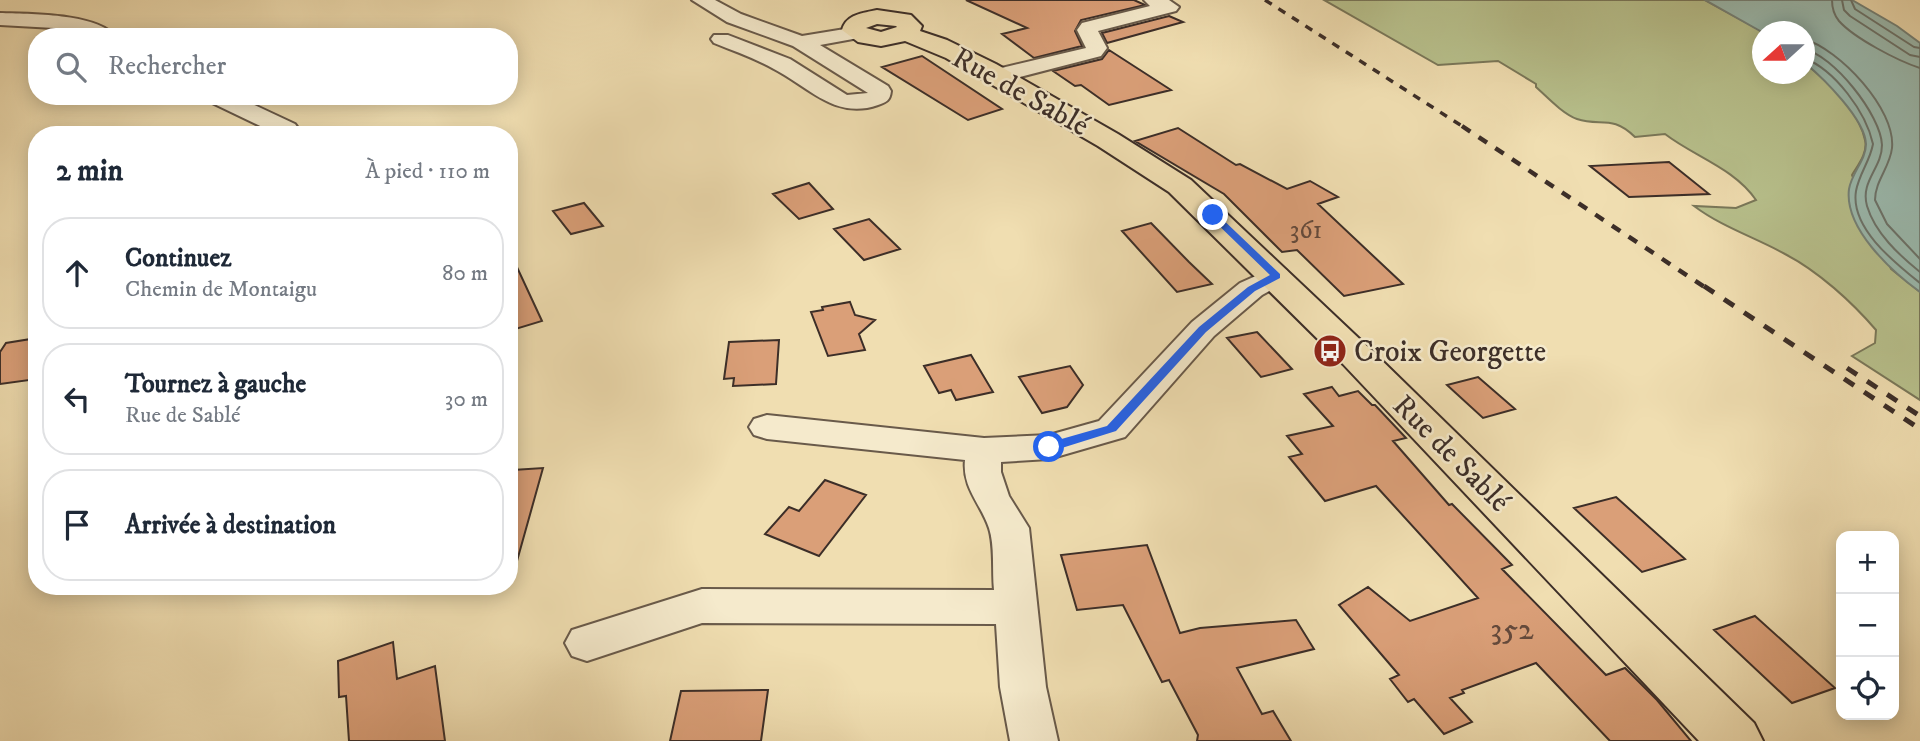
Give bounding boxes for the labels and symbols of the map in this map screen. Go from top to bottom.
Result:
north arrow [1752,21,1815,84]
street label: Rue de Sablé [945,40,1096,145]
route end [1197,199,1228,230]
house number: 361 [1290,214,1322,247]
bus stop icon: Croix Georgette [1311,332,1349,370]
place label: Croix Georgette [1354,334,1546,371]
street label: Rue de Sablé [1385,388,1518,521]
route start [1033,431,1064,462]
house number: 352 [1490,610,1534,650]

